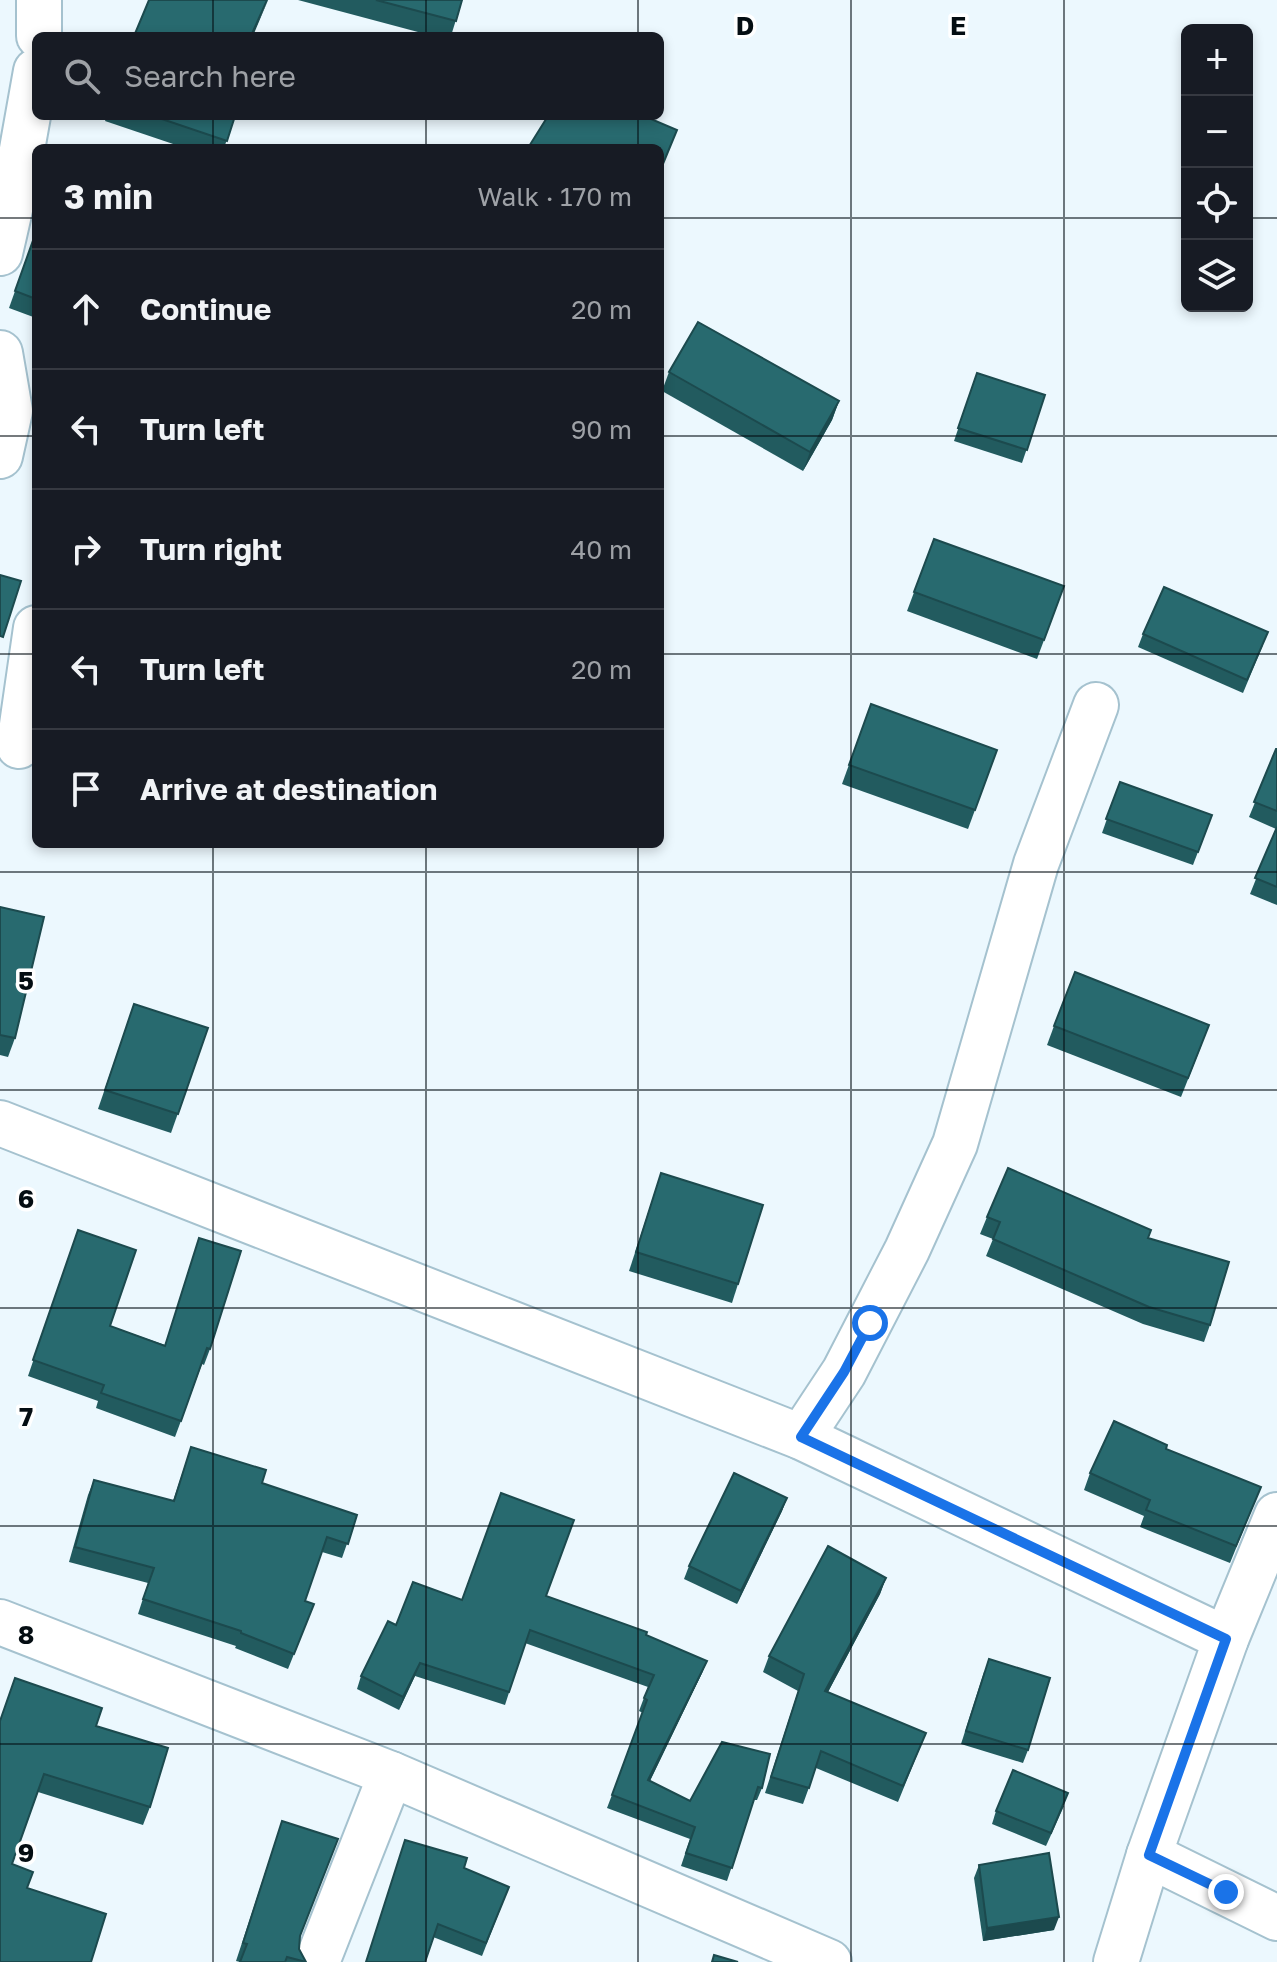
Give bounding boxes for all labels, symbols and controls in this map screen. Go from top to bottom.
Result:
text: D [736,10,754,41]
text: E [950,10,966,41]
map controls [1181,24,1253,312]
button: + [1181,24,1253,96]
search box [32,32,664,120]
icon: search [60,54,104,98]
text: Search here [124,58,296,94]
button: − [1181,96,1253,168]
button: locate [1181,168,1253,240]
text: 3 min [64,176,153,216]
text: Walk · 170 m [478,181,632,212]
button: layers [1181,240,1253,312]
icon: ahead [64,287,108,331]
text: Continue [140,291,271,327]
text: 20 m [571,294,632,325]
icon: left [64,407,108,451]
text: Turn left [140,411,265,447]
text: 90 m [571,414,632,445]
icon: right [64,527,108,571]
text: Turn right [140,531,282,567]
text: 40 m [571,534,632,565]
icon: left [64,647,108,691]
text: Turn left [140,651,265,687]
text: 20 m [571,654,632,685]
icon: arrive [64,767,108,811]
text: Arrive at destination [140,771,437,807]
text: 5 [18,965,34,996]
text: 6 [18,1183,34,1214]
route start [852,1305,888,1341]
text: 7 [19,1401,33,1432]
text: 8 [18,1619,34,1650]
text: 9 [18,1837,34,1868]
route end [1208,1874,1244,1910]

